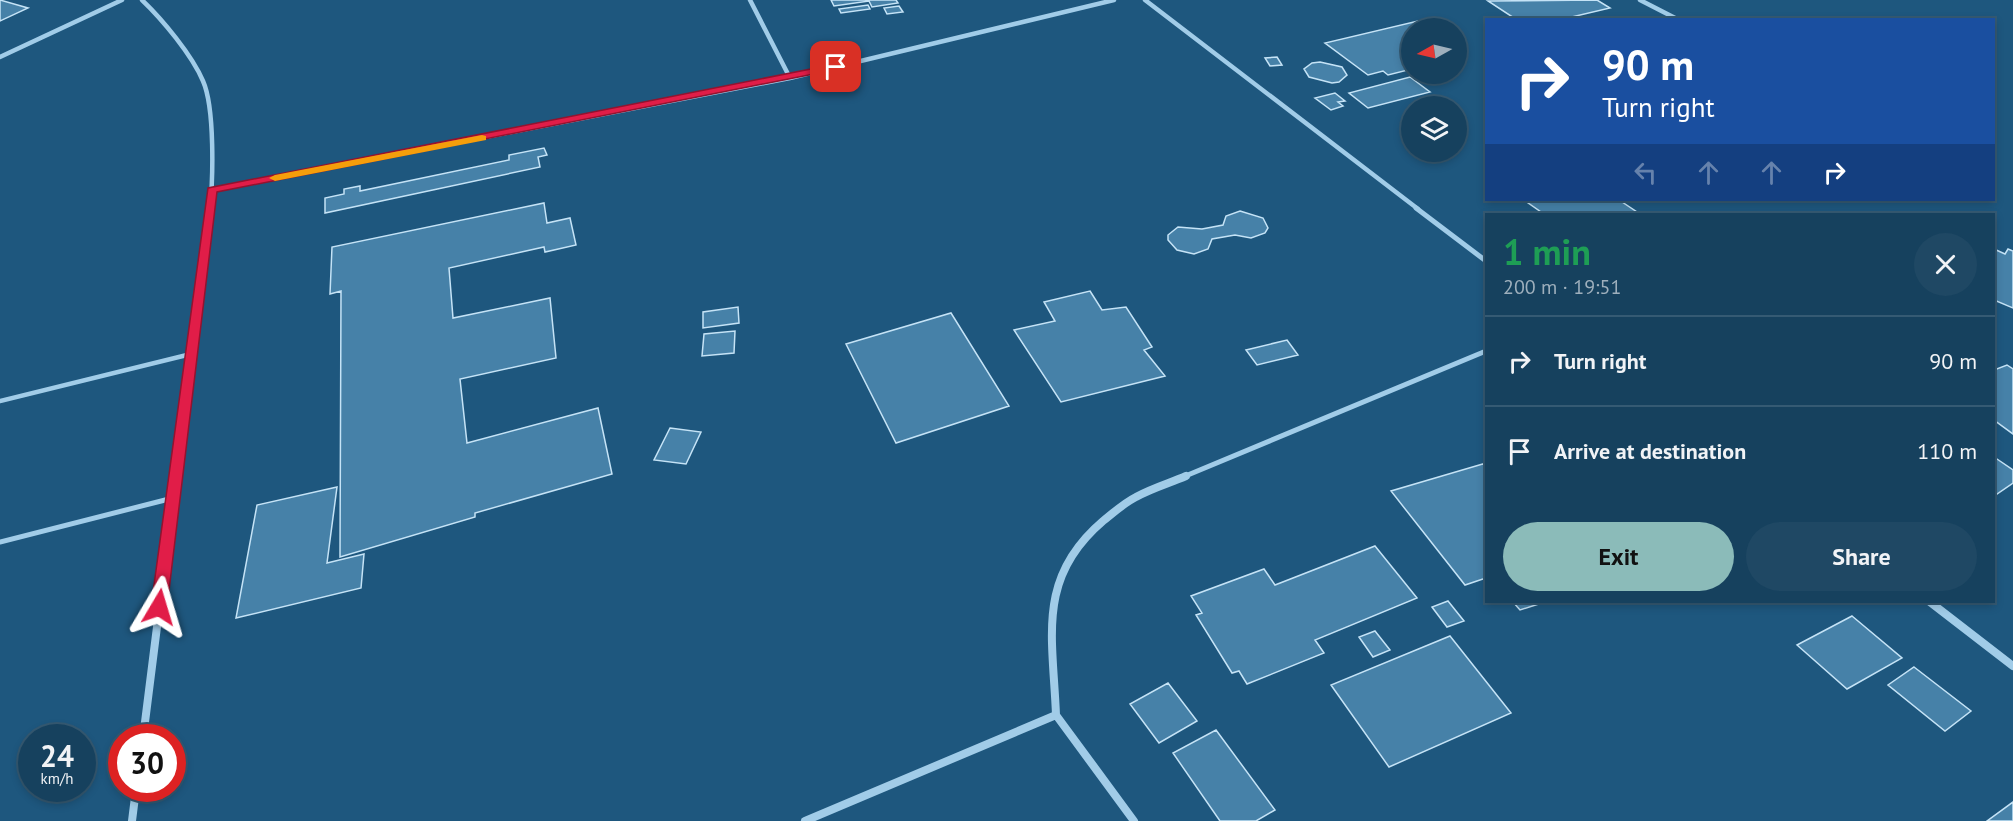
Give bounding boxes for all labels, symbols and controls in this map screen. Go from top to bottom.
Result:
north arrow [1401,18,1467,84]
map controls [1401,18,1467,162]
text: 90 m [1602,37,1694,92]
pin [810,41,861,92]
icon: right [1503,42,1581,120]
icon: arrive [819,50,852,83]
text: Turn right [1602,90,1715,124]
button: layers [1401,96,1467,162]
icon: left [1629,156,1662,189]
icon: ahead [1692,156,1725,189]
icon: ahead [1755,156,1788,189]
icon: right [1818,156,1851,189]
text: 1 min [1503,228,1591,275]
button: close [1914,233,1977,296]
text: 200 m · 19:51 [1503,274,1621,300]
icon: right [1503,345,1536,378]
text: Turn right [1554,347,1646,375]
text: 90 m [1929,347,1977,375]
icon: arrive [1503,435,1536,468]
text: Arrive at destination [1554,437,1746,465]
text: 110 m [1917,437,1977,465]
button: Exit [1503,522,1734,591]
button: Share [1746,522,1977,591]
position arrow [127,575,191,639]
speed limit sign: 30 [108,724,186,802]
text: 24 [40,736,74,775]
text: km/h [41,769,73,788]

